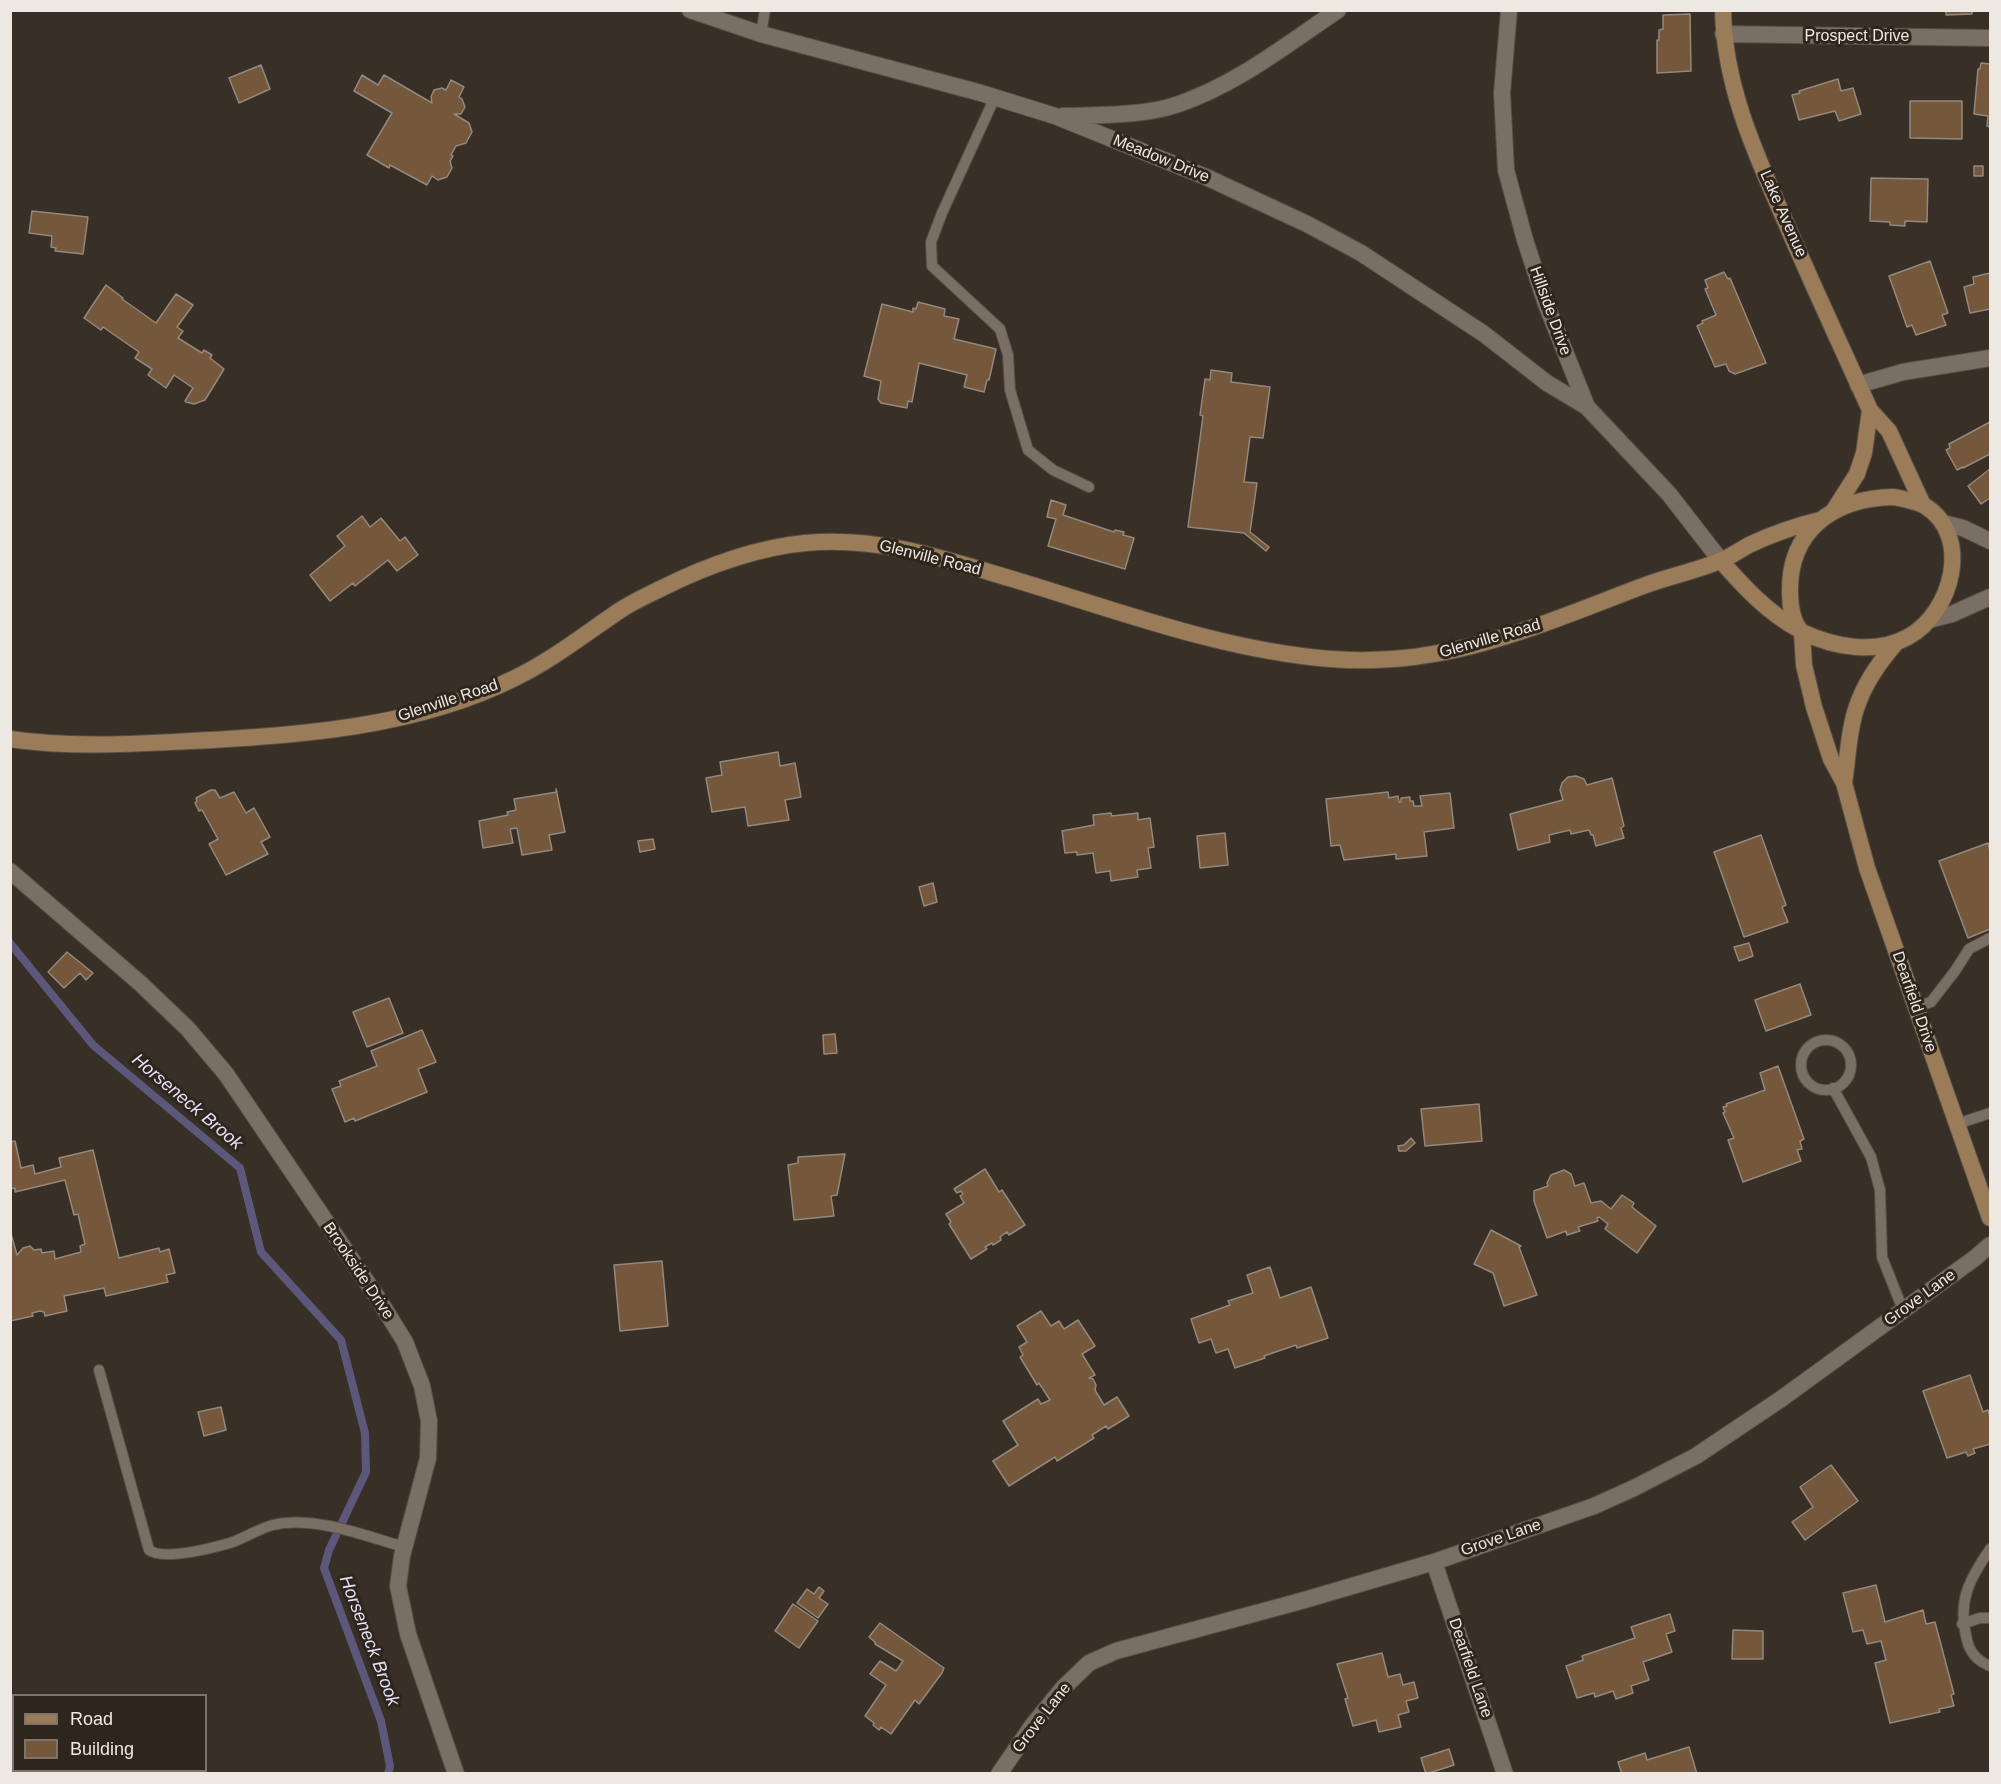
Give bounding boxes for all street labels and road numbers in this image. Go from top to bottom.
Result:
street label: Prospect Drive [1805,27,1909,47]
street label: Meadow Drive [1110,131,1212,187]
street label: Lake Avenue [1755,168,1811,260]
street label: Hillside Drive [1525,264,1575,358]
street label: Glenville Road [877,536,983,580]
street label: Glenville Road [1437,615,1543,663]
street label: Glenville Road [396,676,500,726]
street label: Dearfield Drive [1888,949,1940,1055]
street label: Brookside Drive [318,1219,398,1323]
street label: Grove Lane [1881,1266,1959,1330]
street label: Grove Lane [1458,1515,1544,1561]
street label: Dearfield Lane [1444,1616,1496,1720]
street label: Grove Lane [1009,1679,1075,1757]

